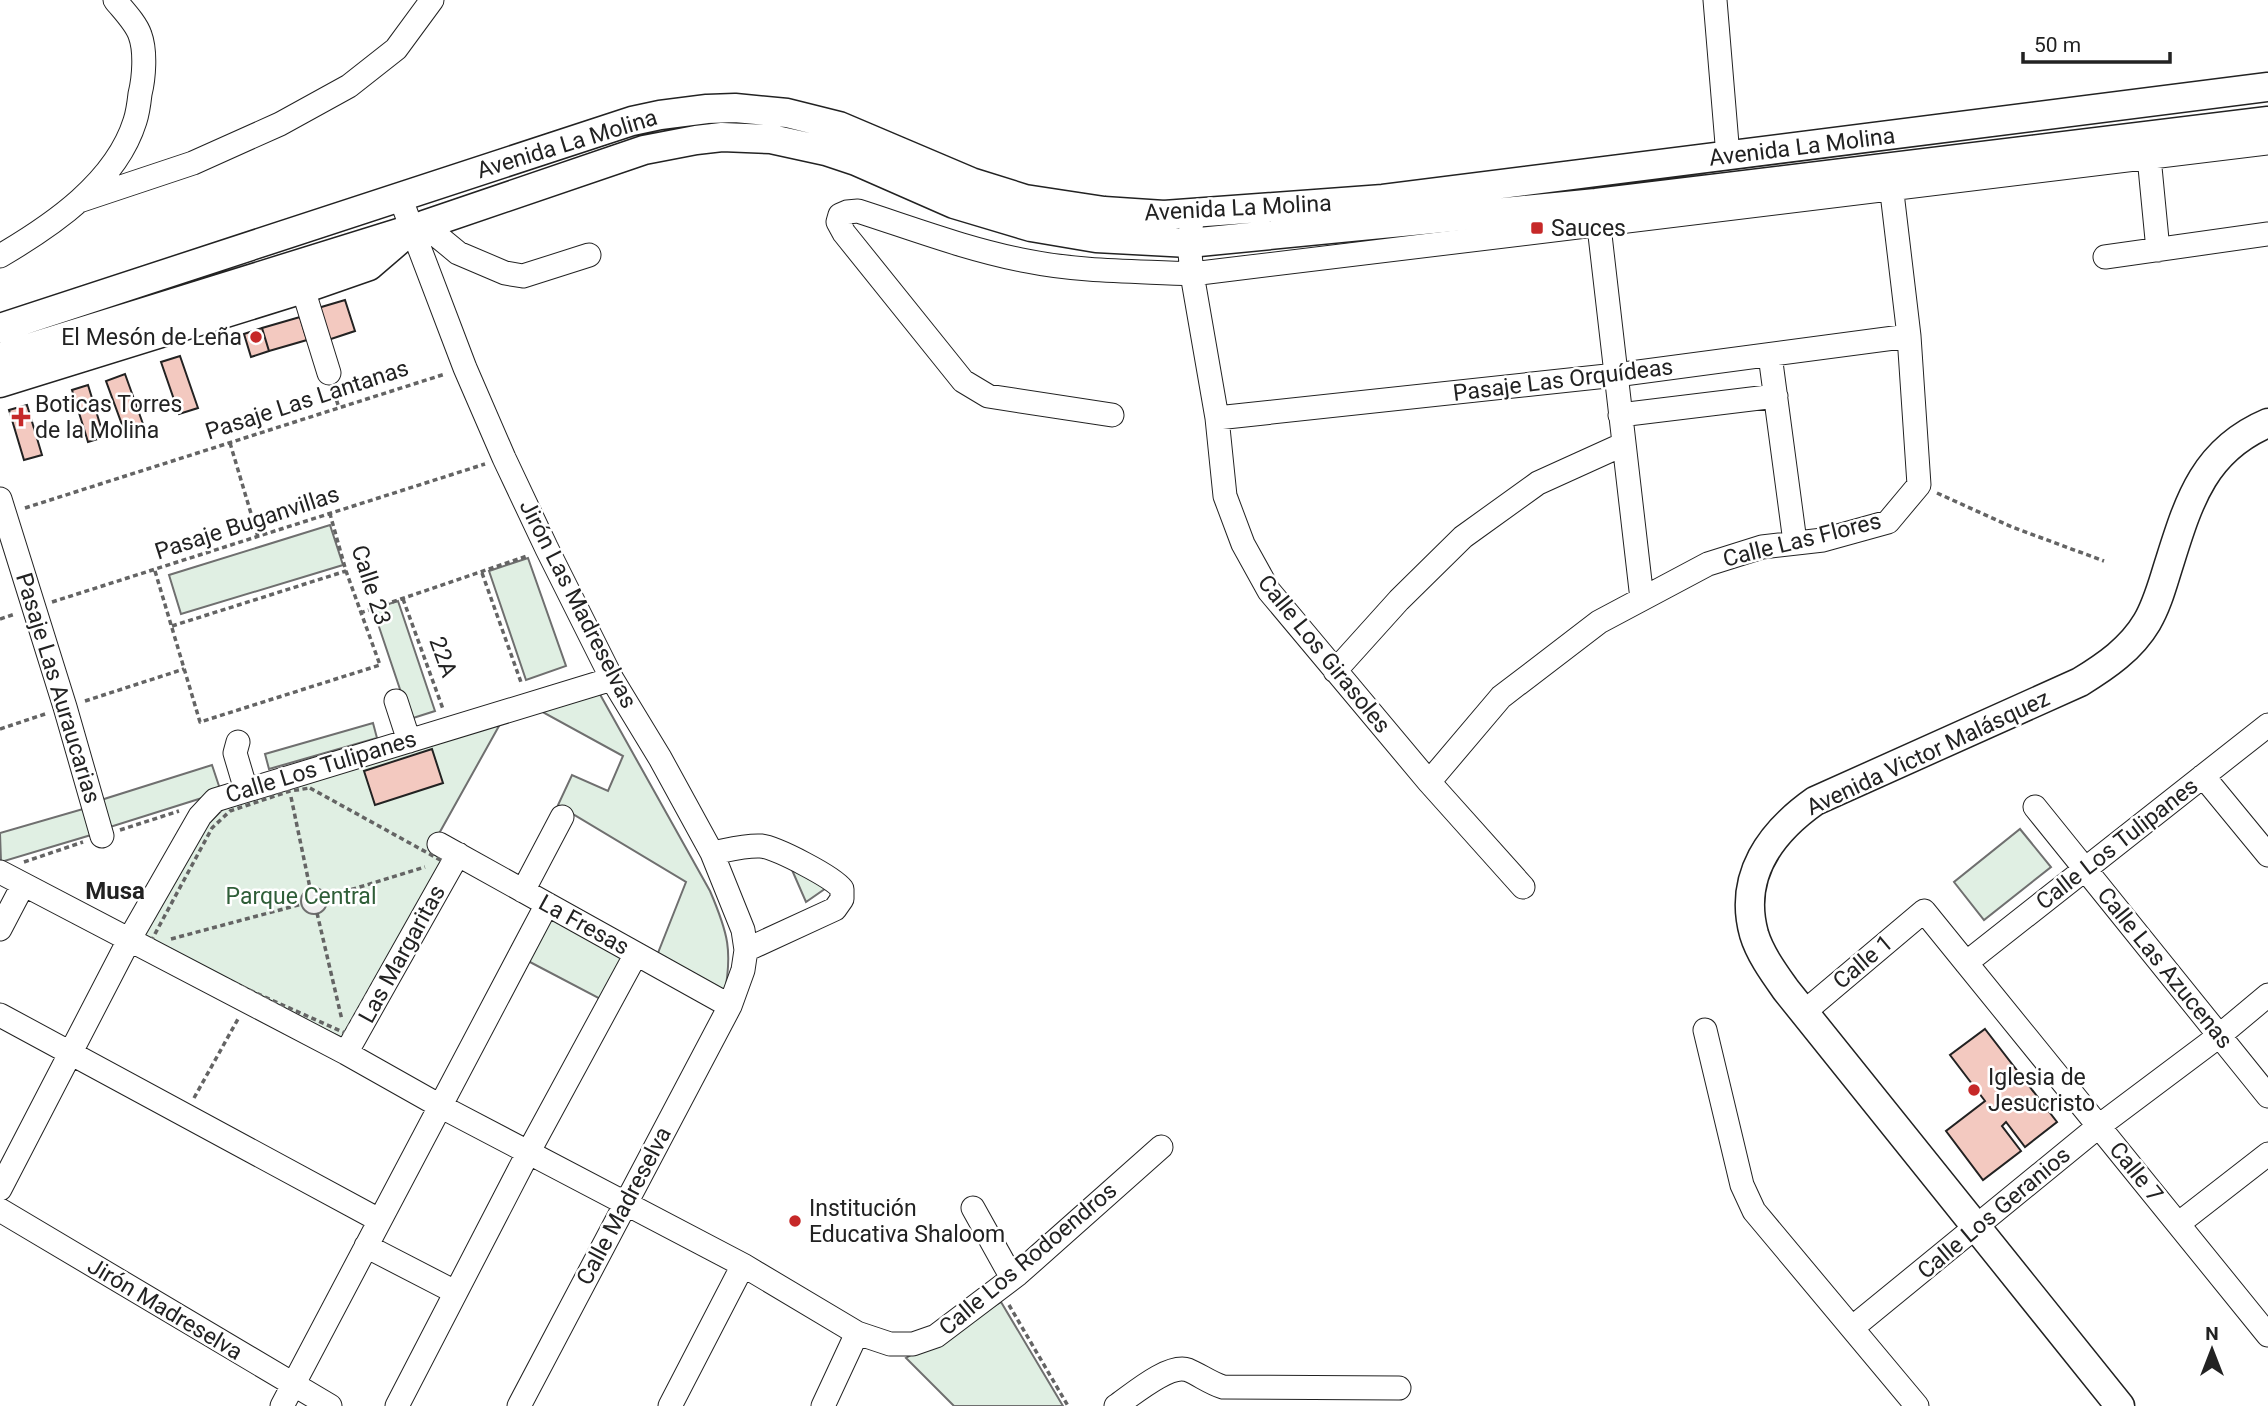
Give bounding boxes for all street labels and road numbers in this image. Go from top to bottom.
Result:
street label: Avenida La Molina [473,104,661,184]
street label: Avenida La Molina [1707,122,1897,172]
street label: Avenida La Molina [1144,190,1332,226]
street label: Pasaje Las Orquídeas [1451,353,1675,407]
street label: Pasaje Las Lantanas [202,354,412,446]
street label: Pasaje Buganvillas [151,480,343,566]
street label: Jirón Las Madreselvas [514,495,642,713]
street label: Calle Las Flores [1720,507,1884,573]
street label: Calle 23 [345,542,397,628]
street label: Pasaje Las Auraucarias [10,569,106,807]
street label: Calle Los Girasoles [1252,570,1396,738]
street label: 22A [423,633,463,681]
street label: Avenida Victor Malásquez [1802,685,2054,821]
street label: Calle Los Tulipanes [222,725,420,809]
street label: Calle Los Tulipanes [2031,772,2203,916]
street label: Las Margaritas [353,880,451,1028]
street label: Calle Las Azucenas [2092,882,2238,1054]
street label: La Fresas [534,889,634,961]
street label: Calle 1 [1828,929,1898,995]
street label: Calle Madreselva [571,1122,677,1290]
street label: Calle 7 [2104,1136,2168,1208]
street label: Calle Los Geranios [1912,1141,2076,1285]
street label: Calle Los Rodoendros [934,1177,1122,1341]
street label: Jirón Madreselva [83,1252,247,1366]

